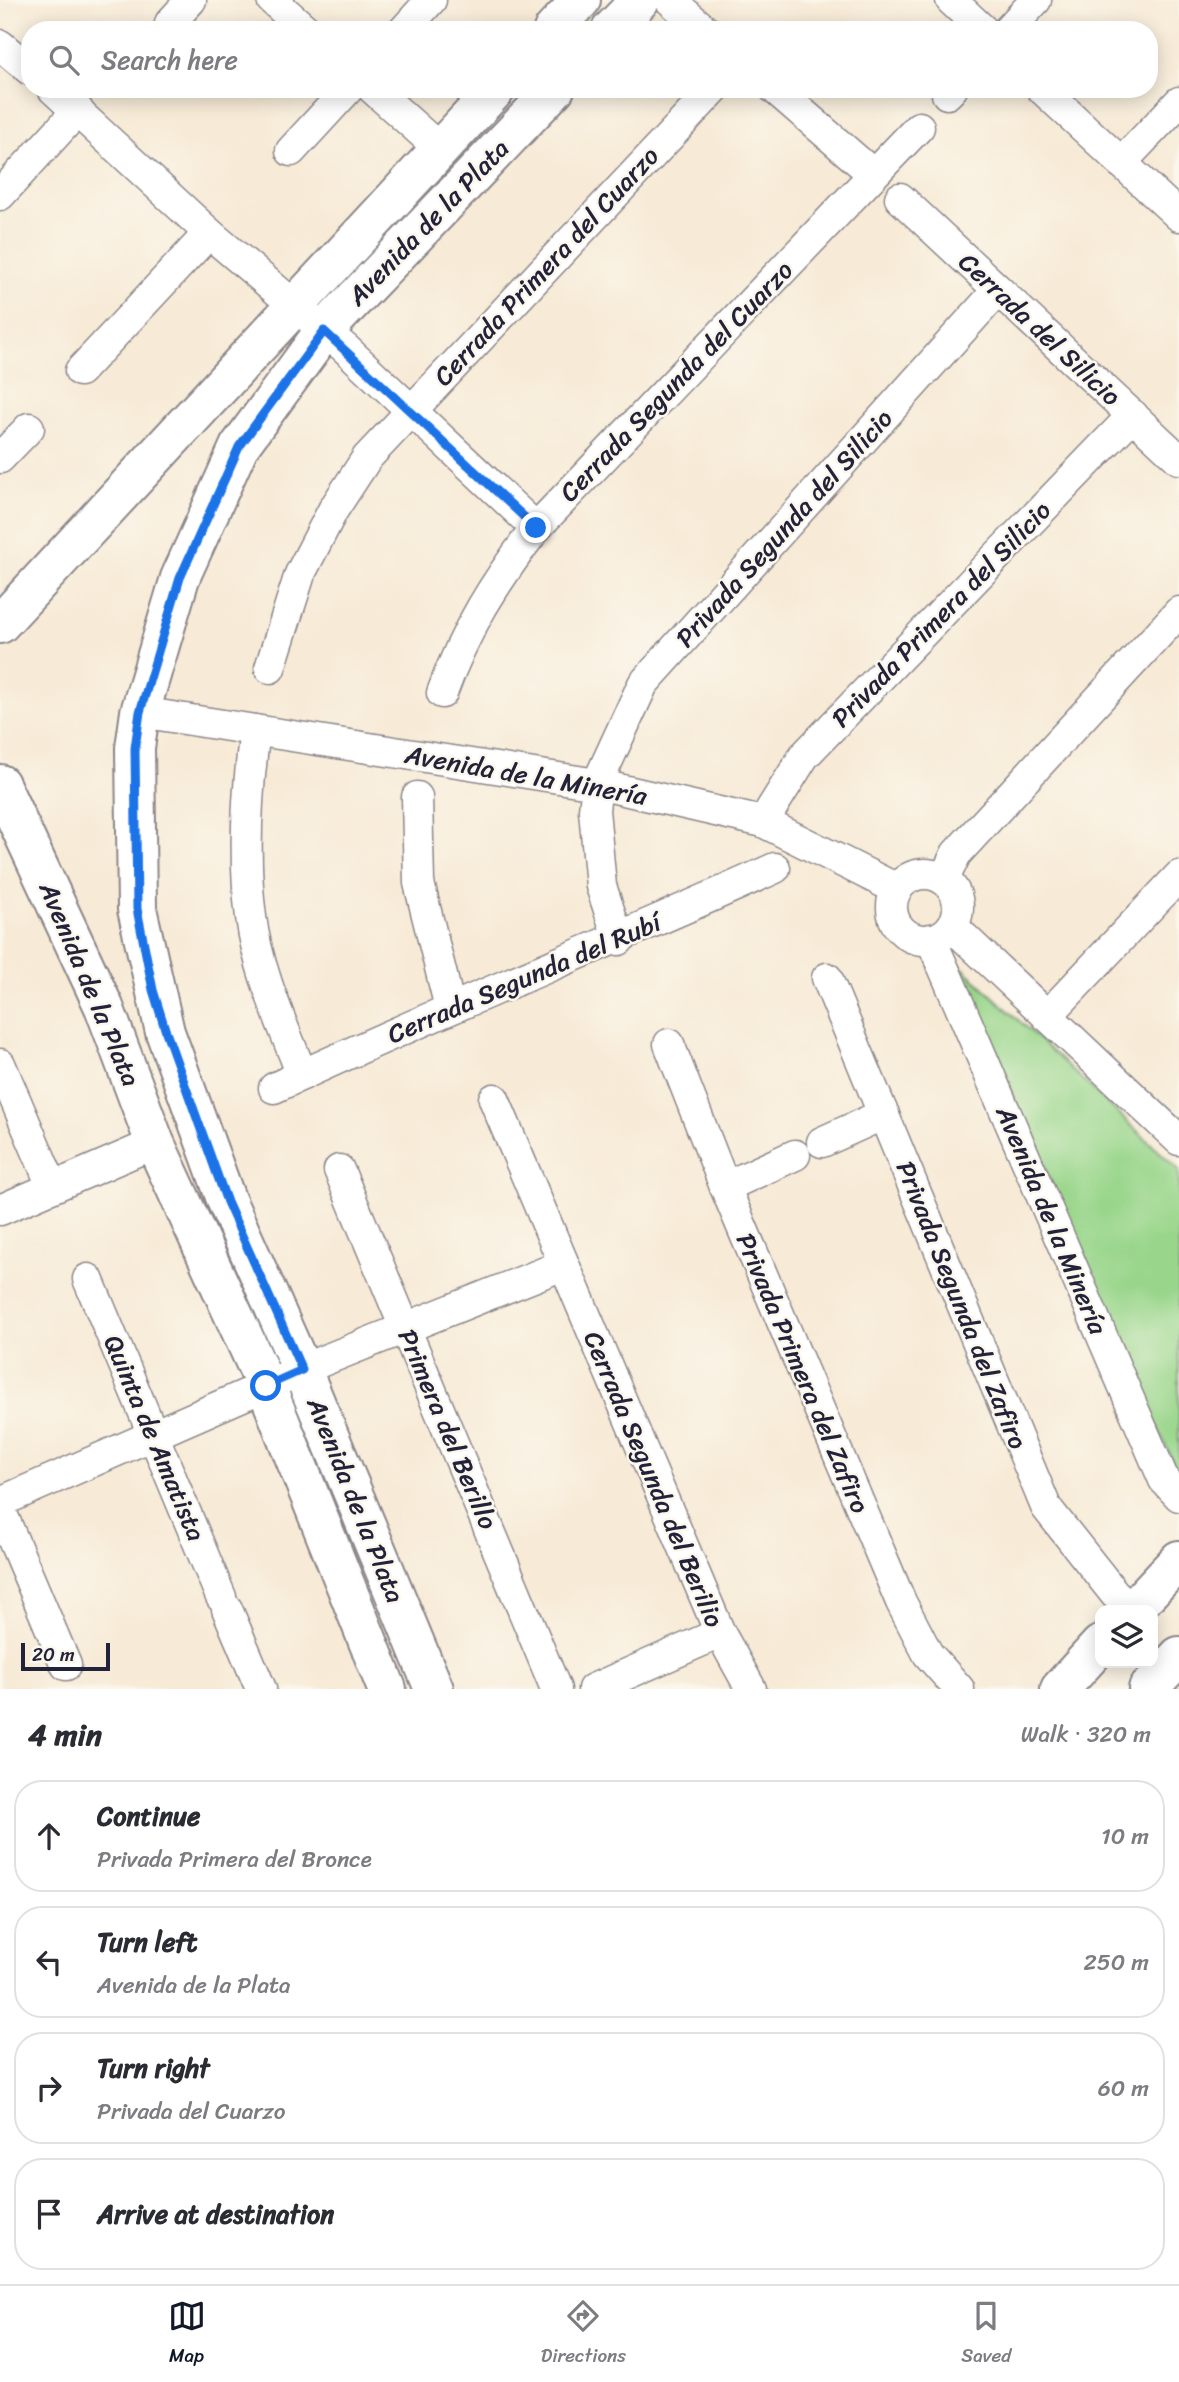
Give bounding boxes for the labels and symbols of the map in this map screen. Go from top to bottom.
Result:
street label: Avenida de la Plata [335,127,521,317]
street label: Cerrada Primera del Cuarzo [422,135,670,397]
street label: Cerrada del Silicio [947,241,1133,417]
street label: Cerrada Segunda del Cuarzo [547,249,805,513]
street label: Privada Segunda del Silicio [663,398,905,658]
street label: Privada Primera del Silicio [819,489,1063,739]
route end [520,512,551,543]
street label: Avenida de la Minería [400,731,652,819]
street label: Avenida de la Plata [26,873,154,1094]
street label: Cerrada Segunda del Rubí [380,898,671,1057]
street label: Avenida de la Minería [983,1097,1121,1343]
street label: Privada Segunda del Zafiro [883,1154,1041,1456]
street label: Privada Primera del Zafiro [723,1226,883,1521]
street label: Primera del Berillo [385,1321,511,1537]
street label: Cerrada Segunda del Berilio [571,1323,737,1635]
street label: Quinta de Amatista [91,1327,219,1549]
route start [250,1370,281,1401]
street label: Avenida de la Plata [293,1389,418,1610]
scale bar [21,1640,110,1672]

